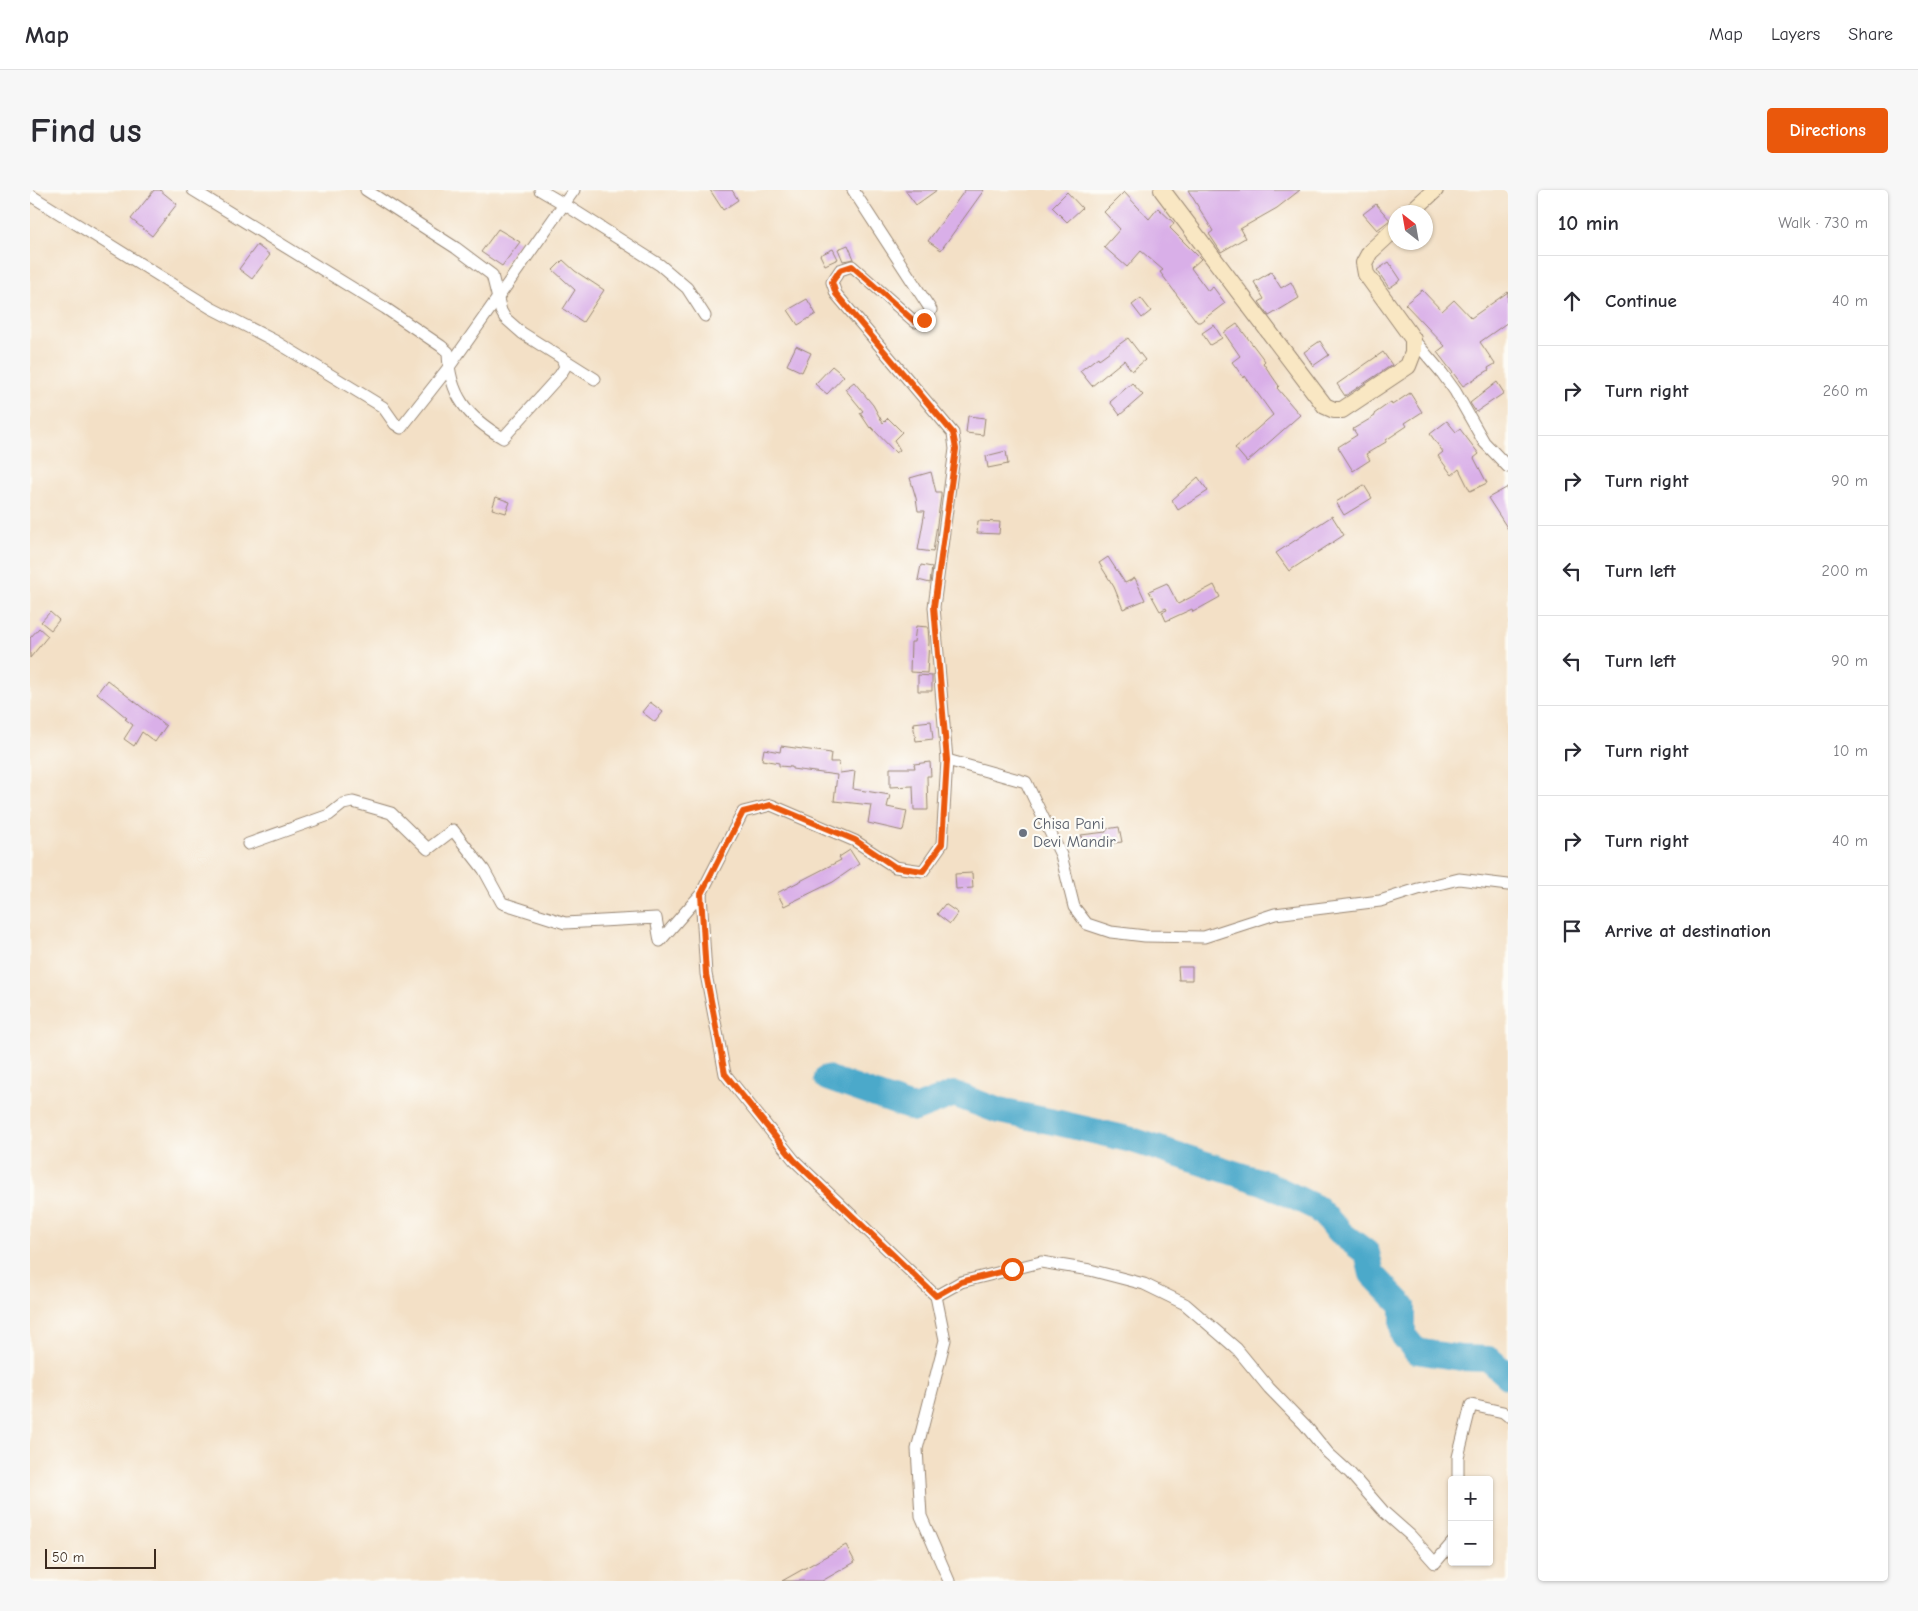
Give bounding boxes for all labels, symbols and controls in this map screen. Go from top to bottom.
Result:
text: Map [25,21,69,49]
text: Map [1709,24,1743,45]
text: Layers [1771,24,1820,45]
text: Share [1848,24,1893,45]
button: Directions [1767,108,1888,153]
text: Find us [30,110,142,151]
north arrow [1388,205,1433,250]
text: 10 min [1558,211,1619,235]
text: Walk · 730 m [1778,214,1868,232]
icon: ahead [1558,287,1586,315]
text: Continue [1605,290,1677,312]
text: 40 m [1832,292,1868,310]
route end [913,309,936,332]
icon: right [1558,377,1586,405]
text: Turn right [1605,380,1689,402]
text: 260 m [1823,382,1868,400]
icon: right [1558,467,1586,495]
text: Turn right [1605,470,1689,492]
text: 90 m [1831,472,1868,490]
icon: left [1558,557,1586,585]
text: Turn left [1605,560,1676,582]
text: 200 m [1822,562,1868,580]
icon: left [1558,647,1586,675]
text: Turn left [1605,650,1676,672]
text: 90 m [1831,652,1868,670]
icon: right [1558,737,1586,765]
text: Turn right [1605,740,1689,762]
text: 10 m [1833,742,1868,760]
place label: Chisa Pani Devi Mandir [1033,815,1116,851]
marker: Chisa Pani Devi Mandir [1017,827,1029,839]
icon: right [1558,827,1586,855]
text: Turn right [1605,830,1689,852]
text: 40 m [1832,832,1868,850]
icon: arrive [1558,917,1586,945]
text: Arrive at destination [1605,920,1771,942]
route start [1001,1258,1024,1281]
map controls [1448,1476,1493,1566]
button: + [1448,1476,1493,1521]
button: − [1448,1521,1493,1566]
scale bar [45,1546,156,1569]
text: 50 m [52,1549,84,1566]

